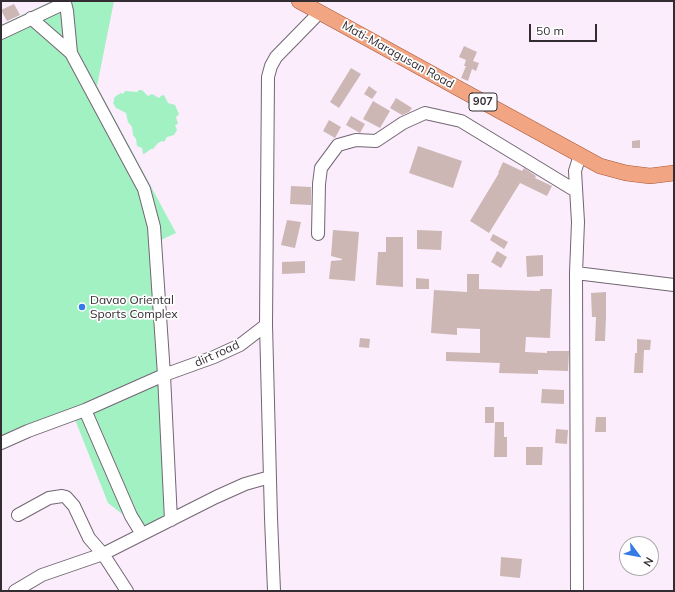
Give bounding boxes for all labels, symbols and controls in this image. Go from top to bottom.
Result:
scale bar [531,16,599,42]
street label: Mati-Maragusan Road [340,18,456,92]
text: 50 m [536,23,564,38]
road number: 907 [469,93,497,111]
place label: Davao Oriental Sports Complex [90,293,178,321]
marker: Davao Oriental Sports Complex [77,302,87,312]
street label: dirt road [192,338,242,370]
north arrow [619,536,659,576]
text: N [640,555,656,569]

